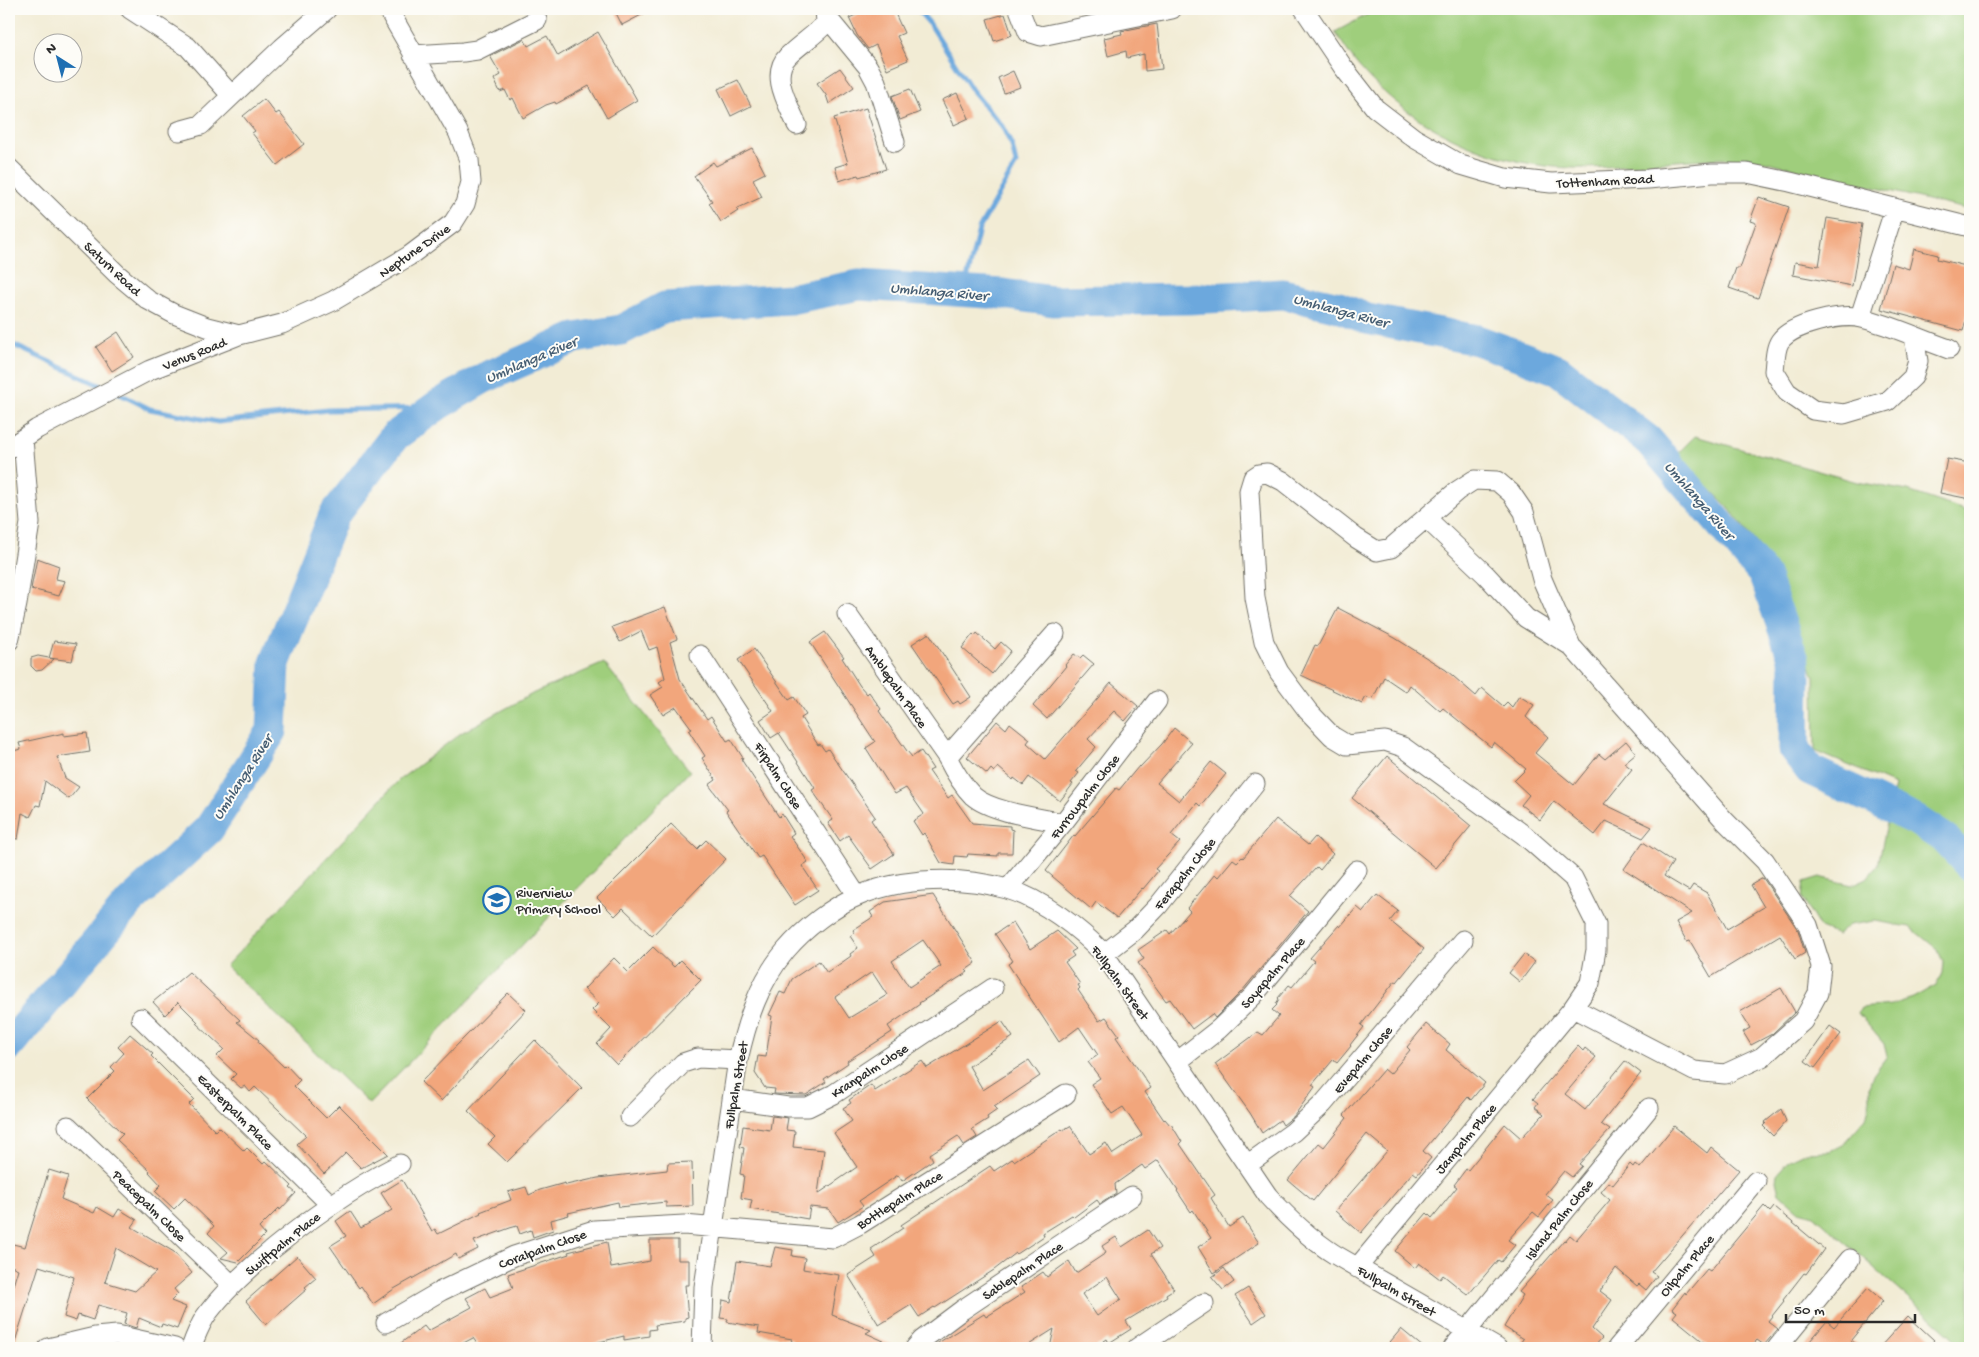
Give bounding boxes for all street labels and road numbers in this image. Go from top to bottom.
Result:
street label: Tottenham Road [1555,171,1656,194]
street label: Neptune Drive [376,221,455,283]
street label: Saturn Road [79,239,145,302]
street label: Venus Road [160,334,231,376]
street label: Amblepalm Place [860,643,930,733]
street label: Firpalm Close [748,739,805,814]
street label: Furrowpalm Close [1047,751,1125,844]
street label: Ferapalm Close [1151,834,1221,915]
street label: Soyapalm Place [1238,934,1310,1013]
street label: Fullpalm Street [1086,942,1153,1025]
street label: Evepalm Close [1331,1023,1398,1098]
street label: Fullpalm Street [721,1039,754,1131]
street label: Kranpalm Close [829,1040,913,1103]
street label: Easterpalm Place [192,1071,277,1155]
street label: Jampalm Place [1433,1100,1502,1178]
street label: Peacepalm Close [107,1167,189,1247]
street label: Bottlepalm Place [854,1168,947,1235]
street label: Island Palm Close [1522,1176,1598,1265]
street label: Swiftpalm Place [242,1209,325,1280]
street label: Coralpalm Close [497,1226,590,1274]
street label: Oilpalm Place [1657,1231,1719,1301]
street label: Sablepalm Place [980,1238,1068,1305]
street label: Fullpalm Street [1352,1262,1439,1322]

